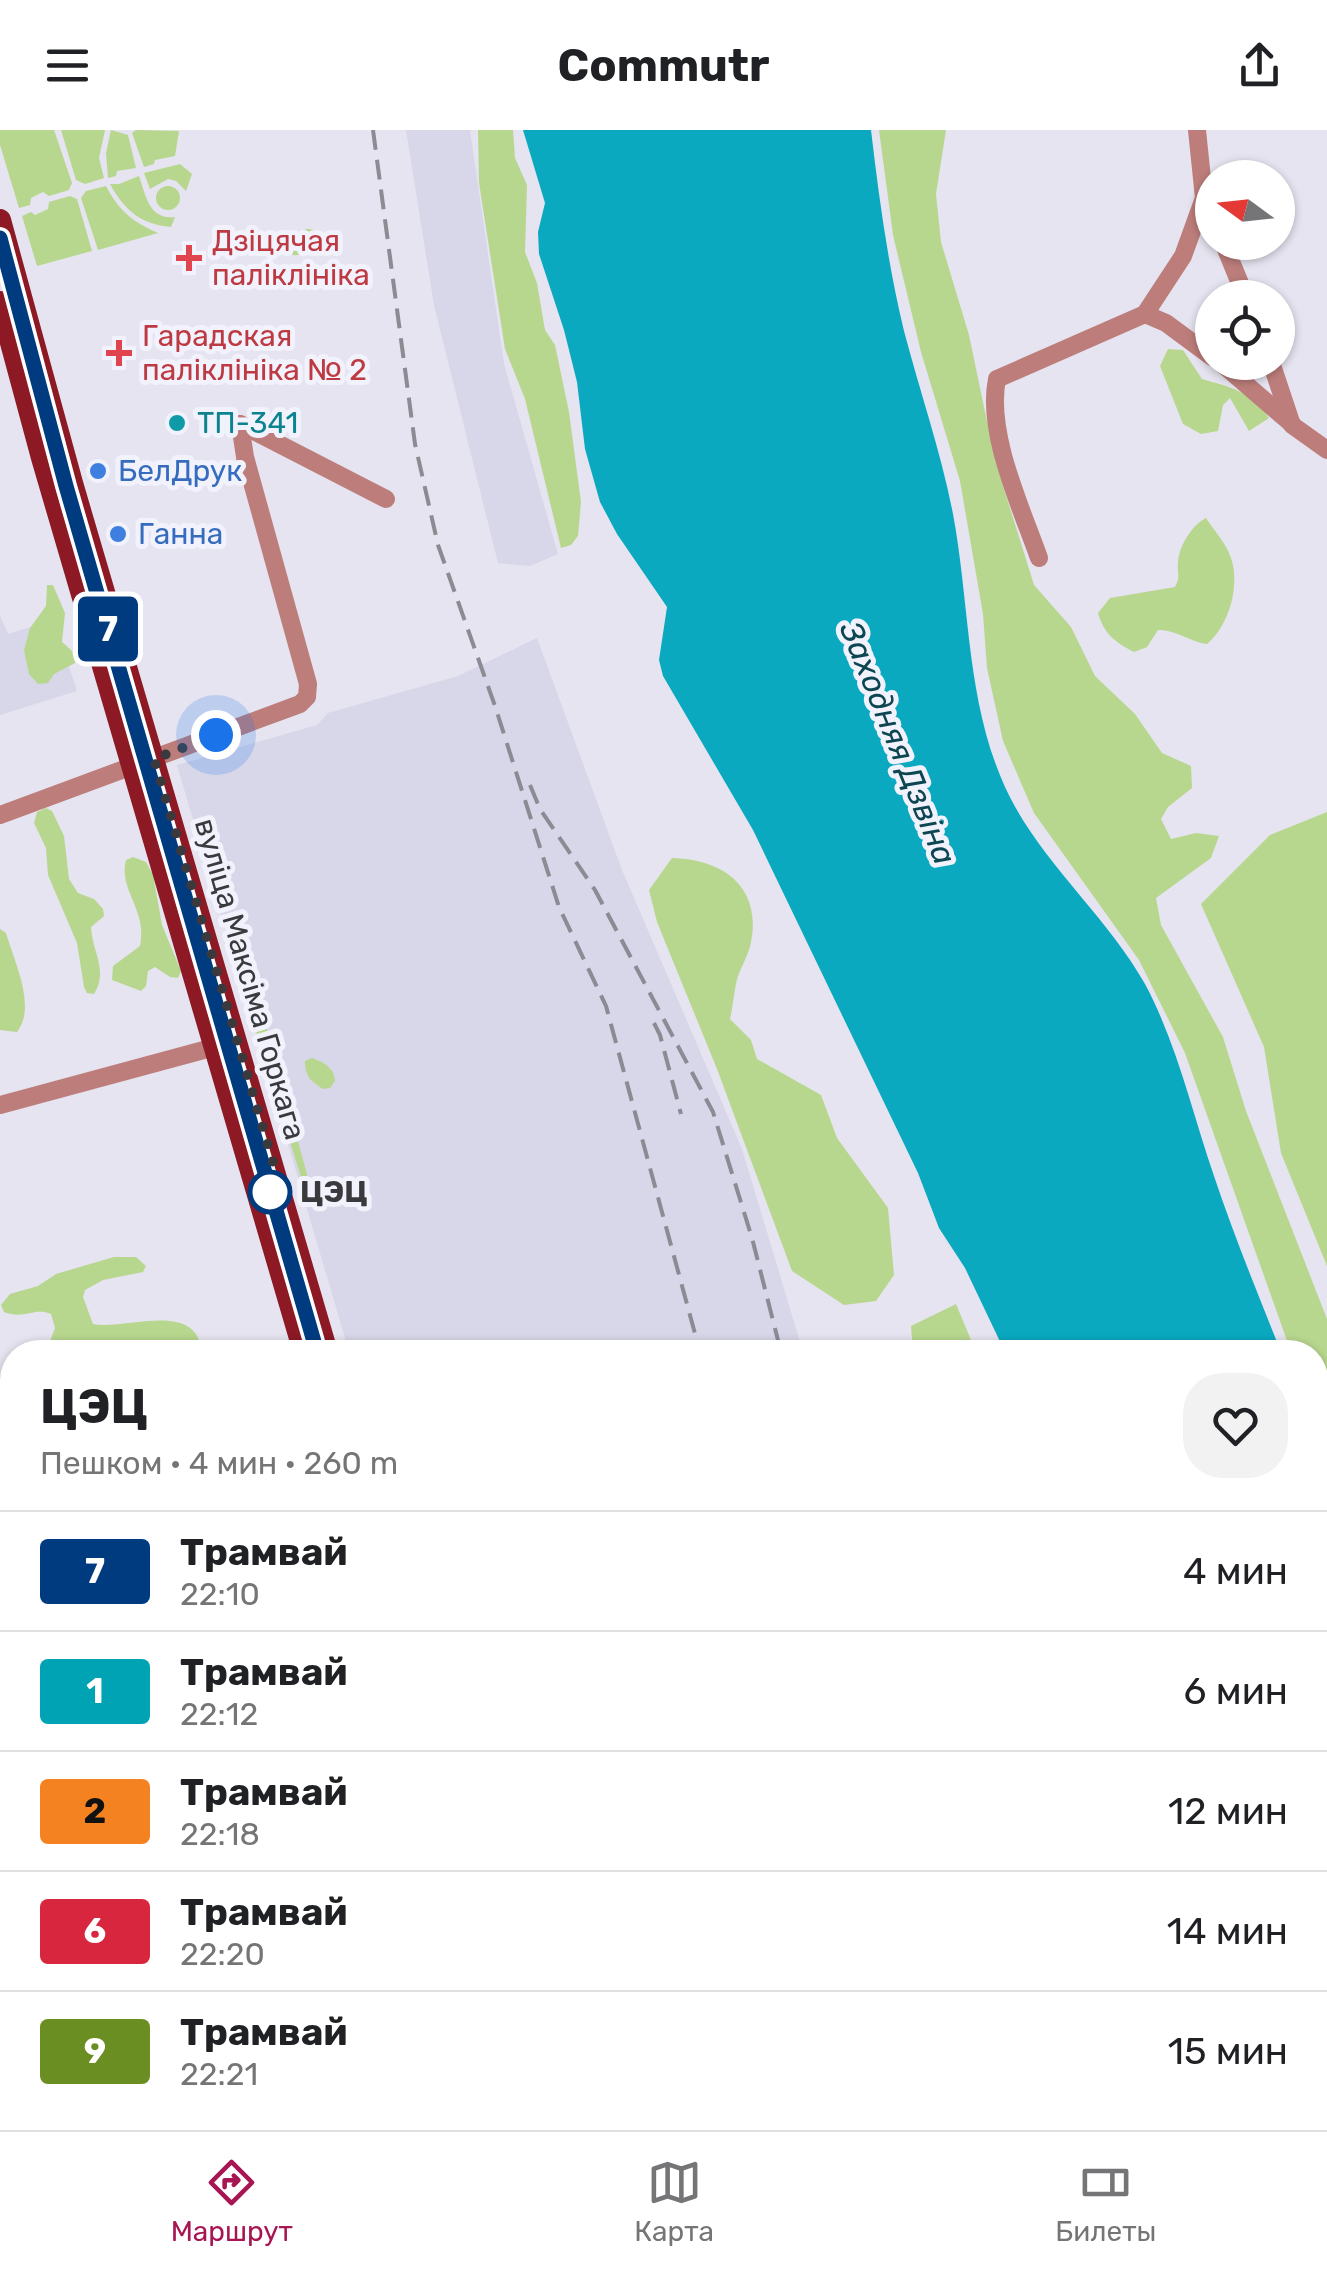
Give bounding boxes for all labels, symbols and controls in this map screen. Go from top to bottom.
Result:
icon: menu [40,38,95,93]
icon: share [1232,38,1287,93]
text: Commutr [558,39,769,92]
north arrow [1195,160,1295,260]
map controls [1195,160,1295,380]
place label: Дзіцячая паліклініка [212,223,370,293]
marker: Дзіцячая паліклініка [176,245,202,271]
button: locate [1195,280,1295,380]
place label: Гарадская паліклініка № 2 [142,318,367,388]
marker: Гарадская паліклініка № 2 [106,340,132,366]
place label: ТП-341 [197,405,298,441]
marker: ТП-341 [166,412,188,434]
place label: БелДрук [118,453,242,489]
marker: БелДрук [87,460,109,482]
place label: Ганна [138,516,223,552]
marker: Ганна [107,523,129,545]
line badge: 7 [76,596,140,662]
text: 7 [98,608,118,650]
water label: Заходняя Дзвіна [832,615,964,870]
your location [191,710,241,760]
street label: вуліца Максіма Горкага [187,814,313,1144]
marker: ЦЭЦ [249,1171,291,1213]
place label: ЦЭЦ [300,1174,368,1210]
button: heart [1183,1373,1288,1478]
text: ЦЭЦ [40,1378,148,1435]
text: Пешком · 4 мин · 260 m [40,1444,398,1482]
text: Трамвай [180,1529,348,1575]
text: 4 мин [1183,1548,1288,1594]
text: 7 [85,1550,105,1592]
text: 22:10 [180,1575,260,1613]
text: Трамвай [180,1649,348,1695]
text: 6 мин [1184,1668,1288,1714]
text: 1 [86,1670,104,1712]
text: 22:12 [180,1695,258,1733]
text: Трамвай [180,1769,348,1815]
text: 12 мин [1168,1788,1288,1834]
text: 2 [84,1790,106,1832]
text: 22:18 [180,1815,260,1853]
text: Трамвай [180,1889,348,1935]
text: 14 мин [1167,1908,1288,1954]
text: 6 [84,1910,106,1952]
text: 22:20 [180,1935,265,1973]
text: Трамвай [180,2009,348,2055]
text: 15 мин [1168,2028,1288,2074]
text: 9 [84,2030,106,2072]
text: 22:21 [180,2055,258,2093]
tab: Маршрут [171,2155,293,2248]
tab: Карта [634,2155,714,2248]
tab: Билеты [1055,2155,1156,2248]

